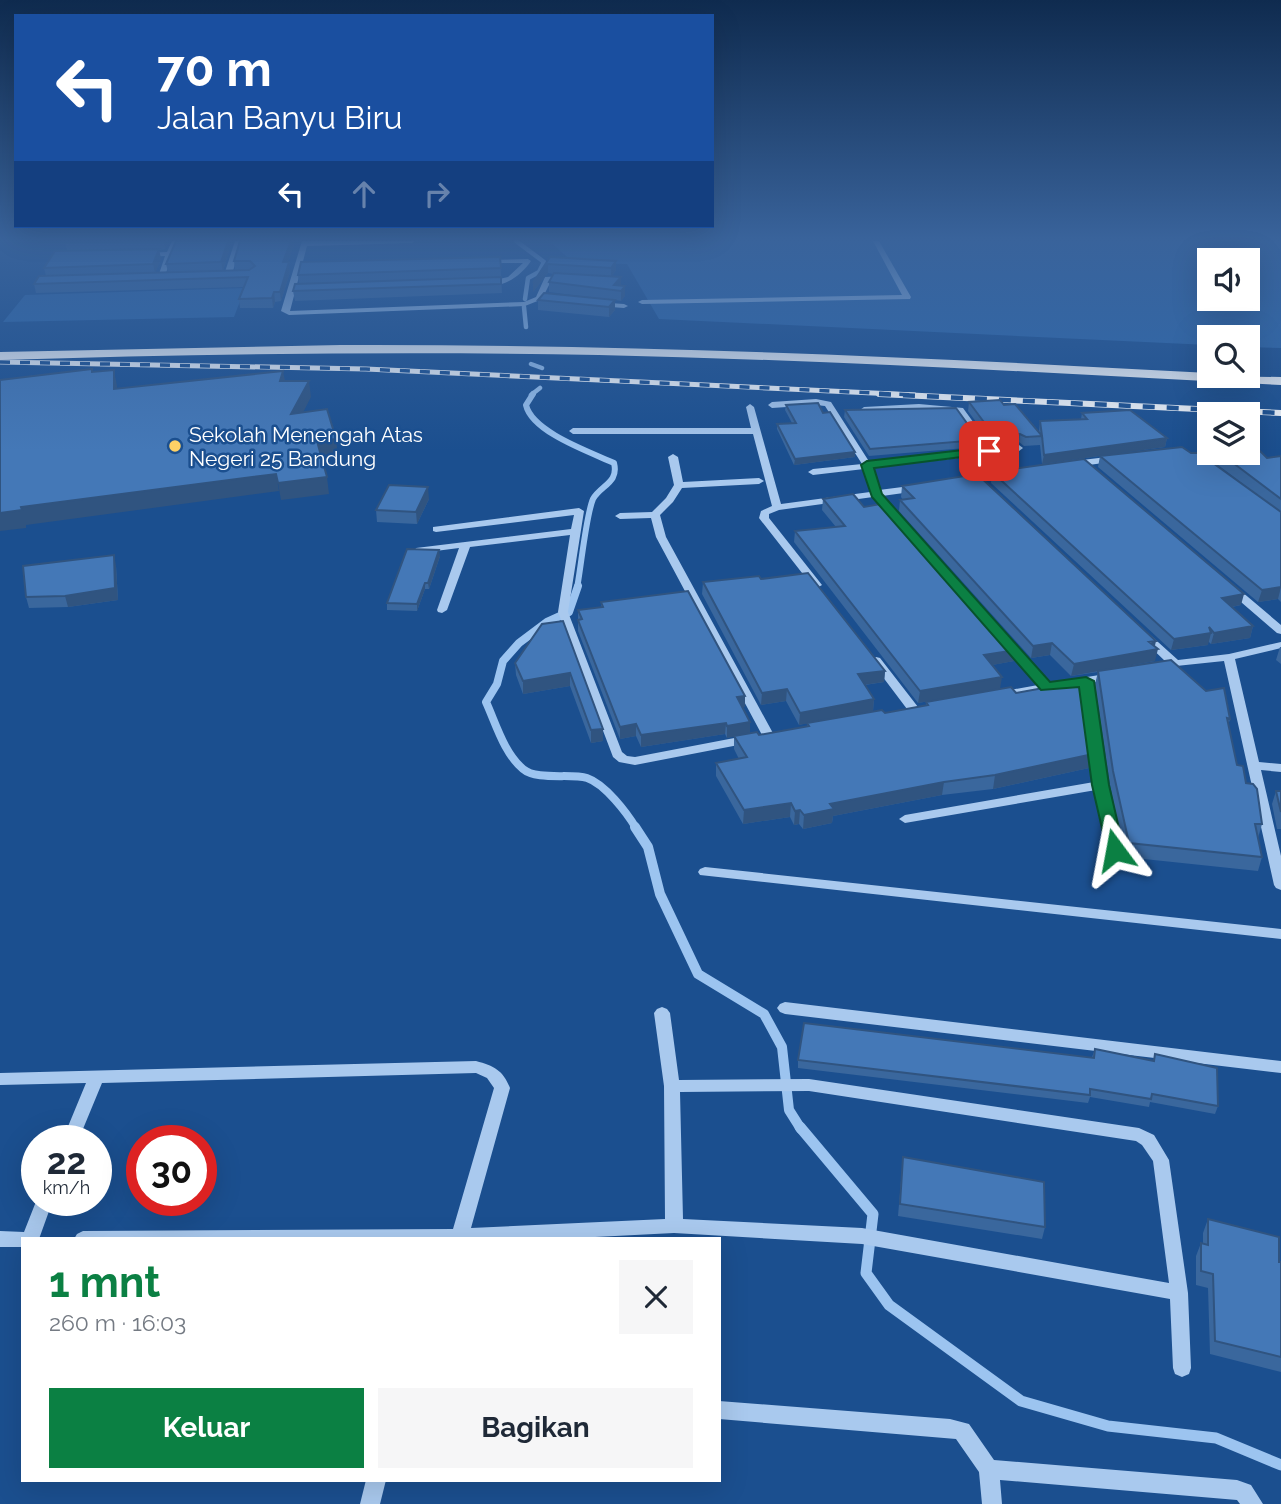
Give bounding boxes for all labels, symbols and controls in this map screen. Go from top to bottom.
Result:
text: 70 m [157,40,272,97]
icon: left [42,42,133,133]
text: Jalan Banyu Biru [157,99,403,136]
icon: left [272,175,310,213]
icon: ahead [345,175,383,213]
icon: right [418,175,456,213]
map controls [1197,248,1260,465]
button: sound [1197,248,1260,311]
button: search [1197,325,1260,388]
button: layers [1197,402,1260,465]
pin [959,421,1019,481]
place label: Sekolah Menengah Atas Negeri 25 Bandung [189,422,423,471]
icon: arrive [970,432,1008,470]
marker: Sekolah Menengah Atas Negeri 25 Bandung [167,438,183,454]
position arrow [1078,813,1152,887]
speed limit sign: 30 [126,1125,217,1216]
text: 22 [47,1141,86,1182]
text: km/h [43,1177,90,1198]
text: 1 mnt [49,1258,160,1307]
button: close [619,1260,693,1334]
text: 260 m · 16:03 [49,1309,186,1336]
button: Keluar [49,1388,364,1468]
button: Bagikan [378,1388,693,1468]

